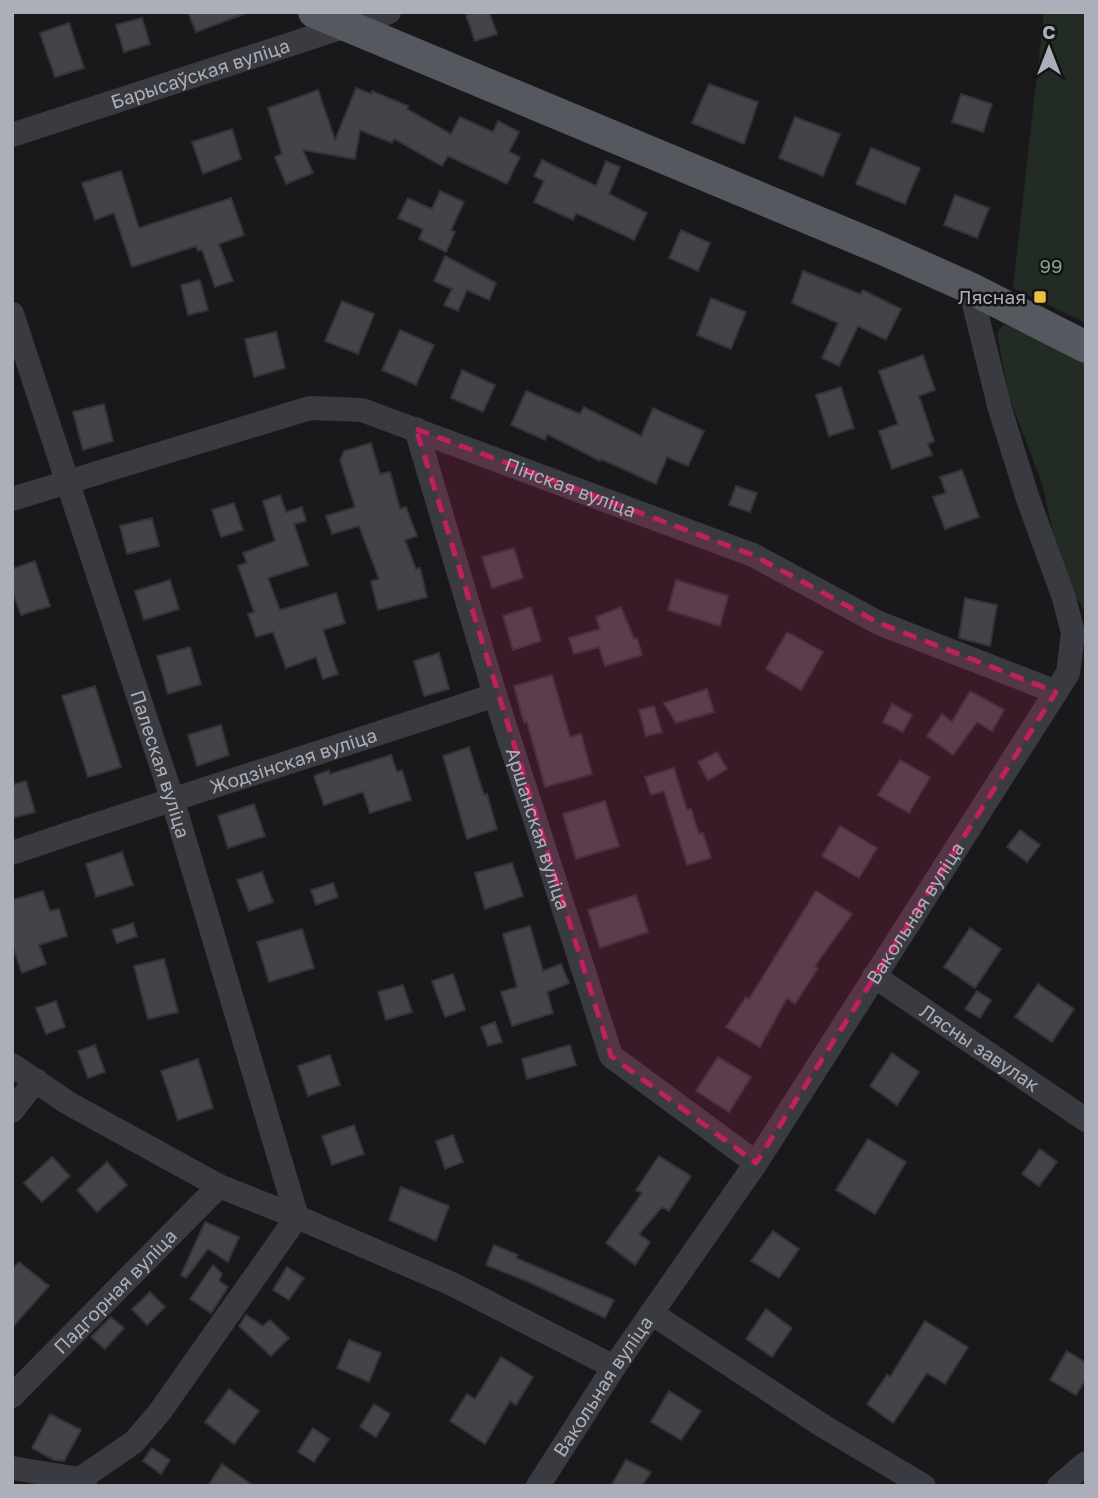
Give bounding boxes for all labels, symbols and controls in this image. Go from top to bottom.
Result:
north arrow [1014,14,1084,84]
text: С [1042,20,1056,43]
street label: Барысаўская вуліца [108,33,293,113]
park label: 99 [1040,254,1063,277]
place label: Лясная [958,285,1026,308]
marker: Лясная [1032,289,1048,305]
street label: Пінская вуліца [502,452,639,522]
street label: Палеская вуліца [126,687,195,841]
street label: Жодзінская вуліца [207,723,380,798]
street label: Аршанская вуліца [502,745,575,913]
street label: Вакольная вуліца [861,838,968,988]
street label: Лясны завулак [916,999,1044,1096]
street label: Падгорная вуліца [48,1224,181,1358]
street label: Вакольная вуліца [548,1311,657,1461]

